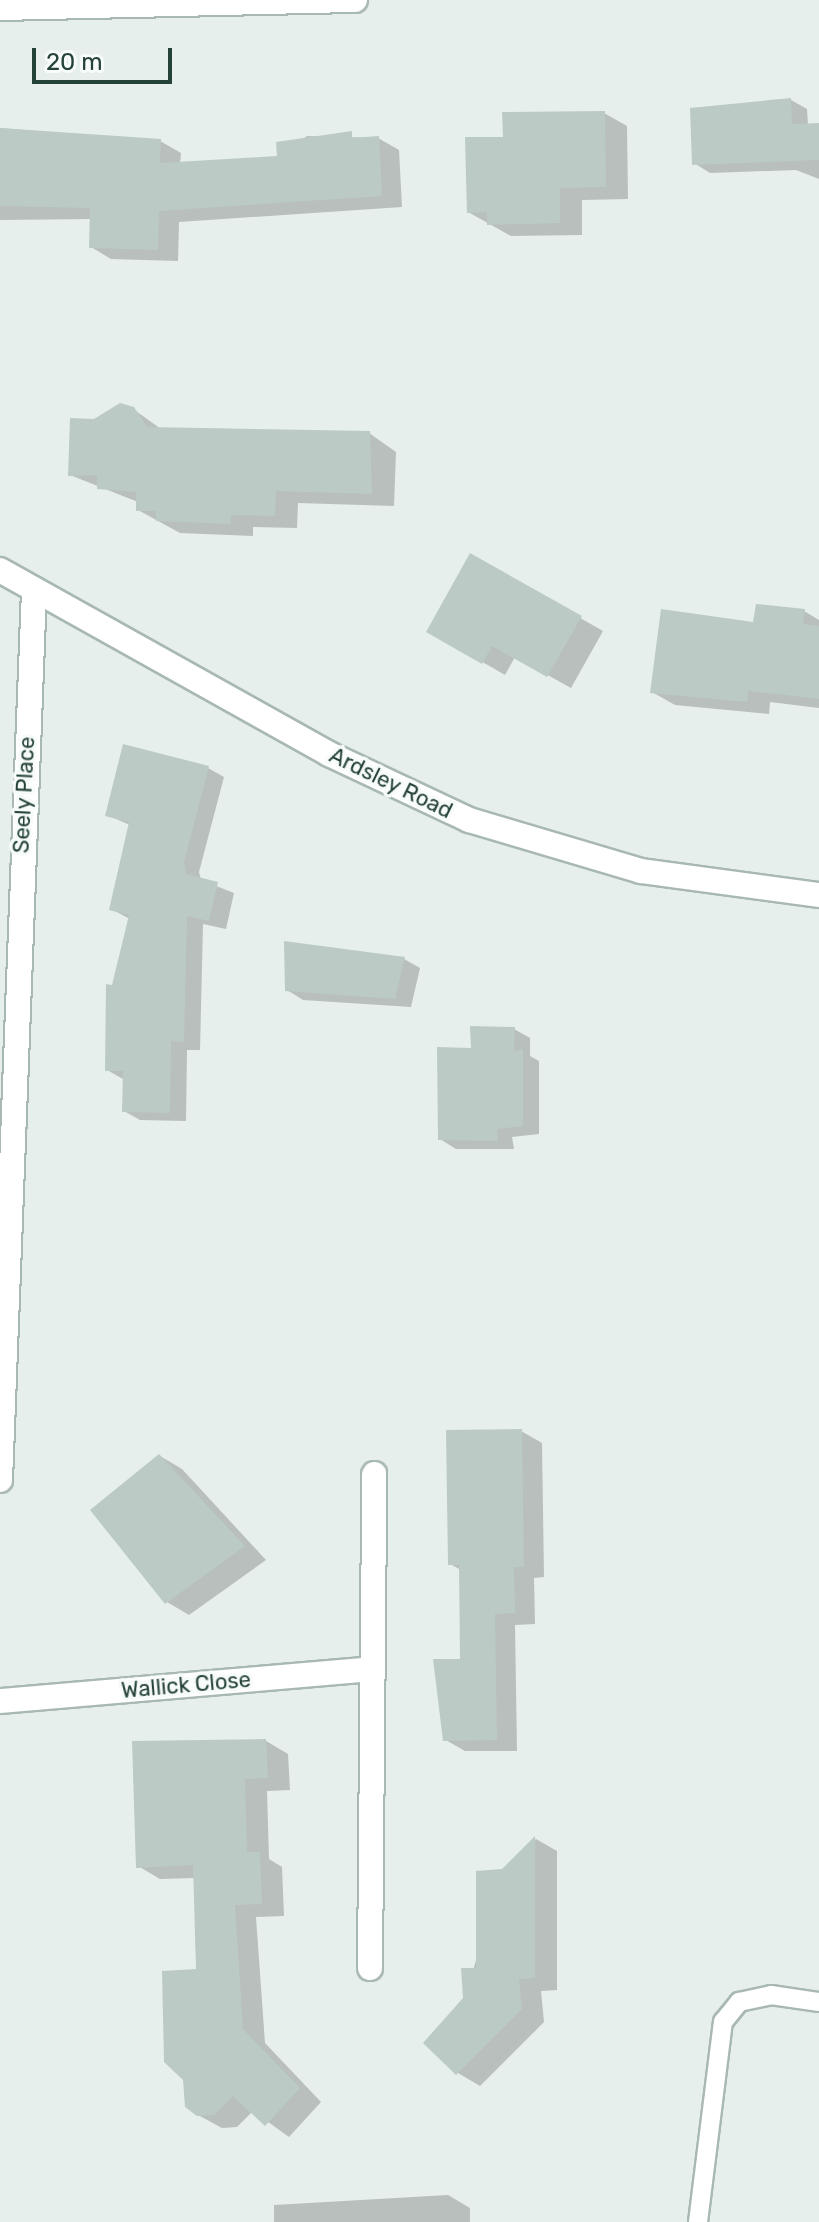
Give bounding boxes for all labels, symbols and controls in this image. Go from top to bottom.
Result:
scale bar [36,32,176,82]
text: 20 m [46,48,103,76]
street label: Seely Place [8,736,40,854]
street label: Ardsley Road [325,742,457,824]
street label: Wallick Close [120,1666,252,1704]

